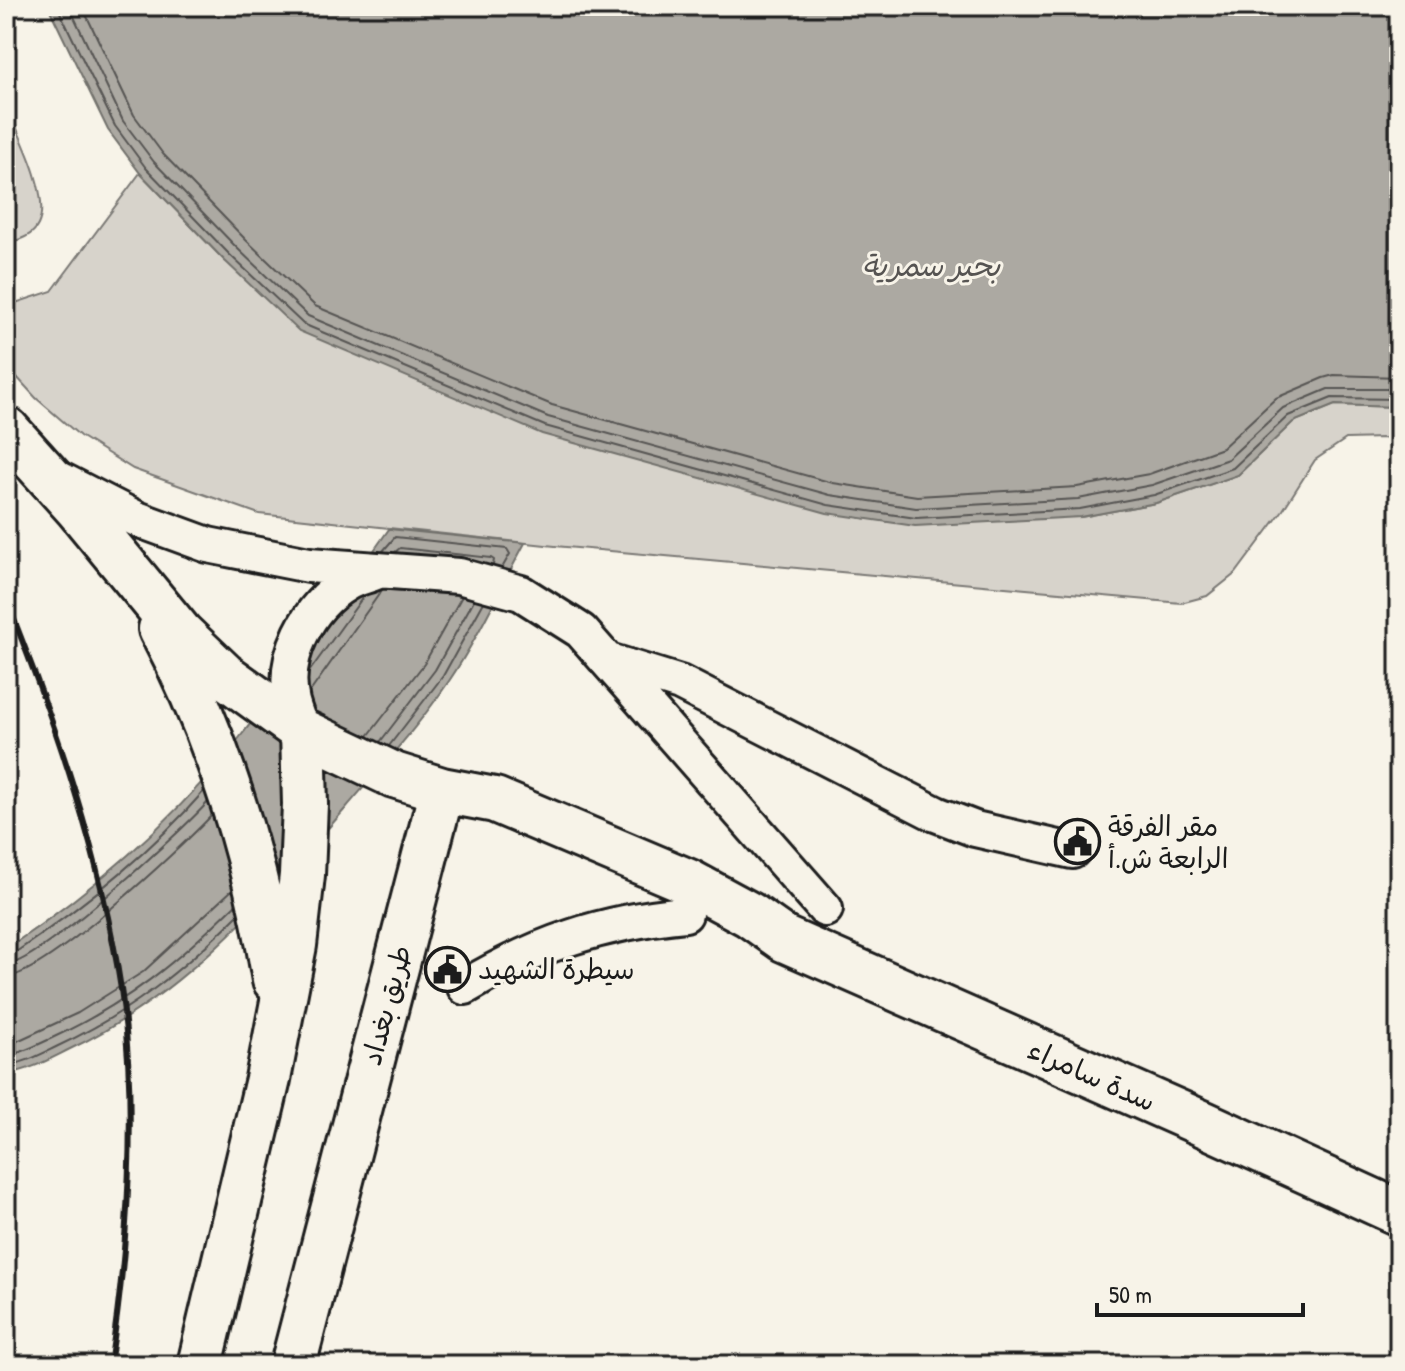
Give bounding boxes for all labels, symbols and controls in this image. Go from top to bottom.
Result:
water label: بحير سمرية [862,245,1001,285]
place label: مقر الفرقة الرابعة ش.أ [1108,807,1229,877]
public building icon: مقر الفرقة الرابعة ش.أ [1053,818,1101,866]
street label: طريق بغداد [352,941,420,1069]
public building icon: سيطرة الشهيد [423,945,471,993]
place label: سيطرة الشهيد [478,950,635,988]
street label: سدة سامراء [1022,1030,1162,1120]
scale bar [1097,1267,1303,1317]
text: 50 m [1109,1278,1152,1310]

